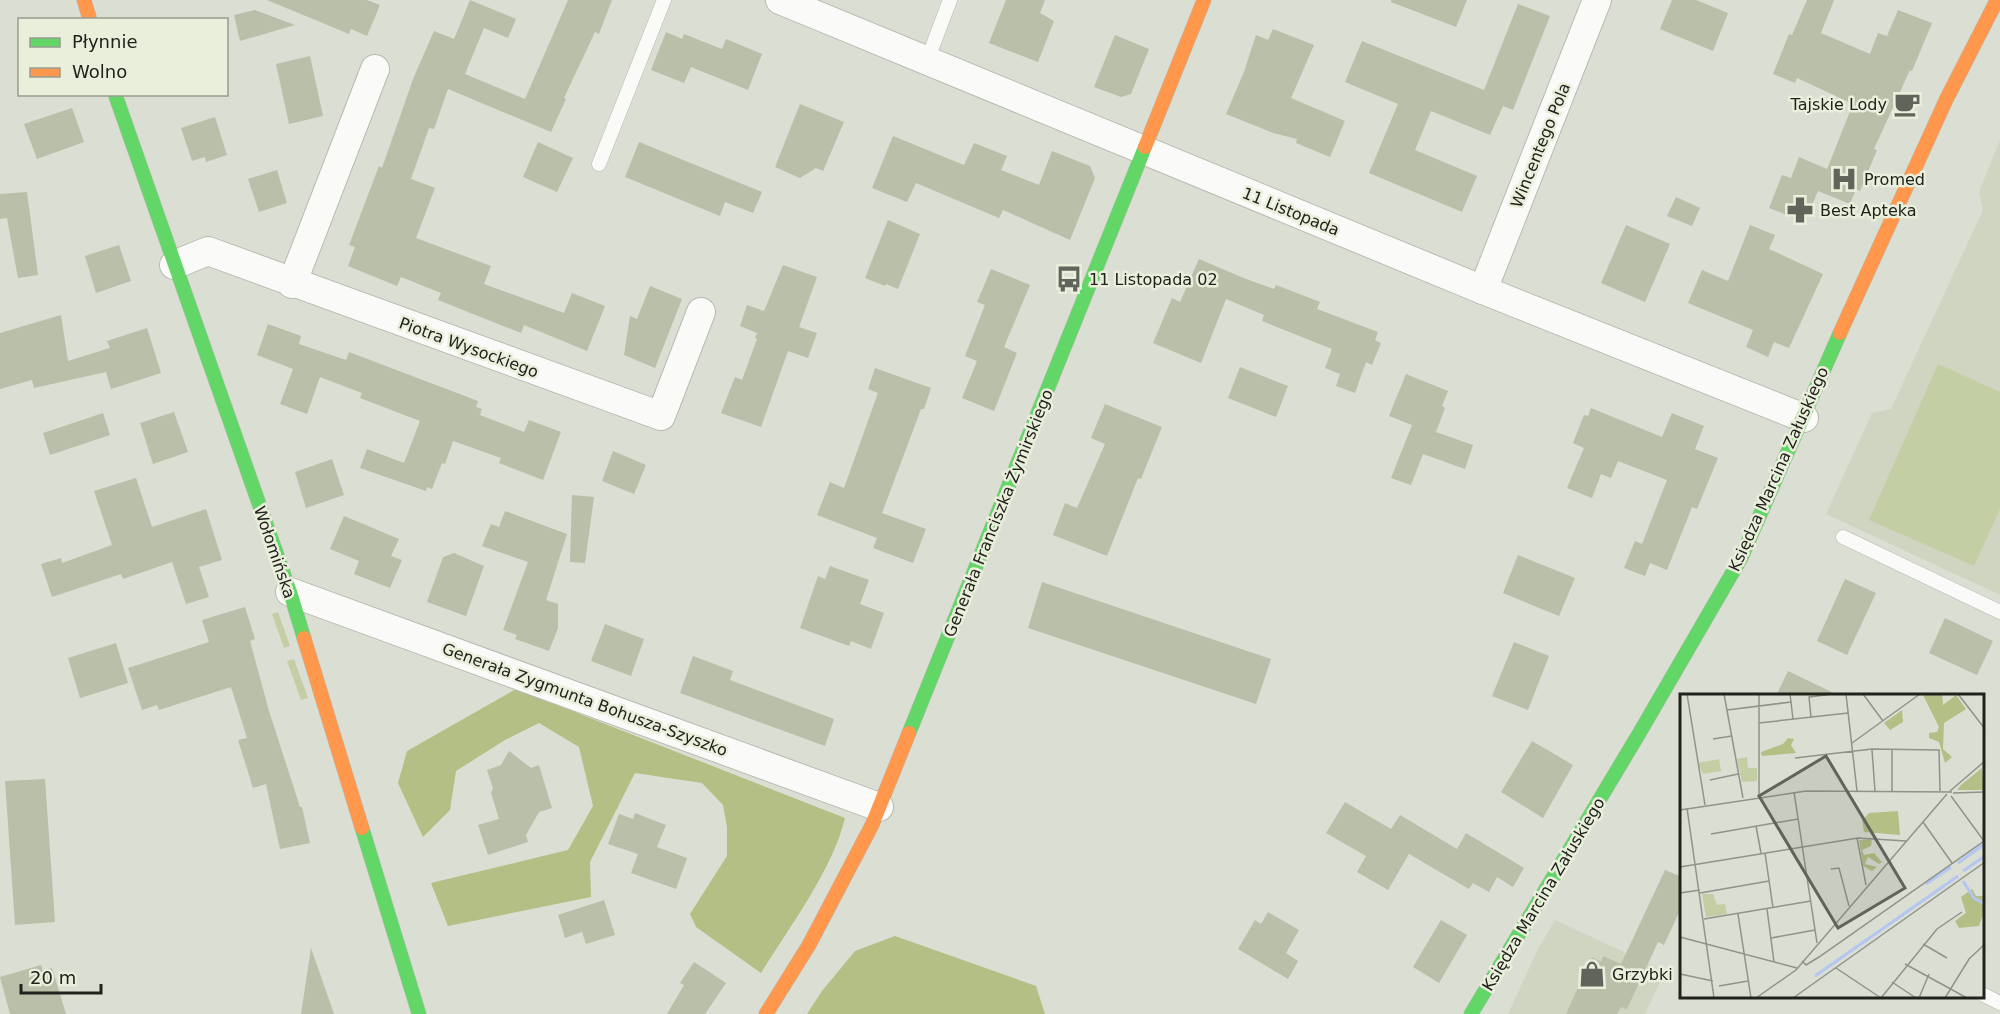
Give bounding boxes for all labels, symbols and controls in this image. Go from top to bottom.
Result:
legend [18,18,228,96]
text: Płynnie [72,31,138,52]
text: Wolno [72,61,127,82]
street label: Wincentego Pola [1507,80,1574,210]
cafe icon: Tajskie Lody [1892,89,1922,119]
place label: Tajskie Lody [1790,95,1887,114]
hospital icon: Promed [1829,164,1859,194]
place label: Promed [1864,170,1925,189]
street label: 11 Listopada [1239,183,1342,240]
pharmacy icon: Best Apteka [1785,195,1815,225]
place label: Best Apteka [1820,201,1917,220]
bus stop icon: 11 Listopada 02 [1054,264,1084,294]
place label: 11 Listopada 02 [1089,270,1218,289]
street label: Piotra Wysockiego [397,313,541,381]
street label: Księdza Marcina Załuskiego [1725,364,1832,574]
street label: Generała Franciszka Żymirskiego [940,387,1057,640]
street label: Wołomińska [250,504,299,601]
street label: Generała Zygmunta Bohusza-Szyszko [440,639,730,760]
inset map [1680,694,1985,999]
street label: Księdza Marcina Załuskiego [1478,794,1609,994]
scale bar [21,957,100,995]
shop icon: Grzybki [1577,959,1607,989]
place label: Grzybki [1612,965,1673,984]
text: 20 m [30,967,76,988]

